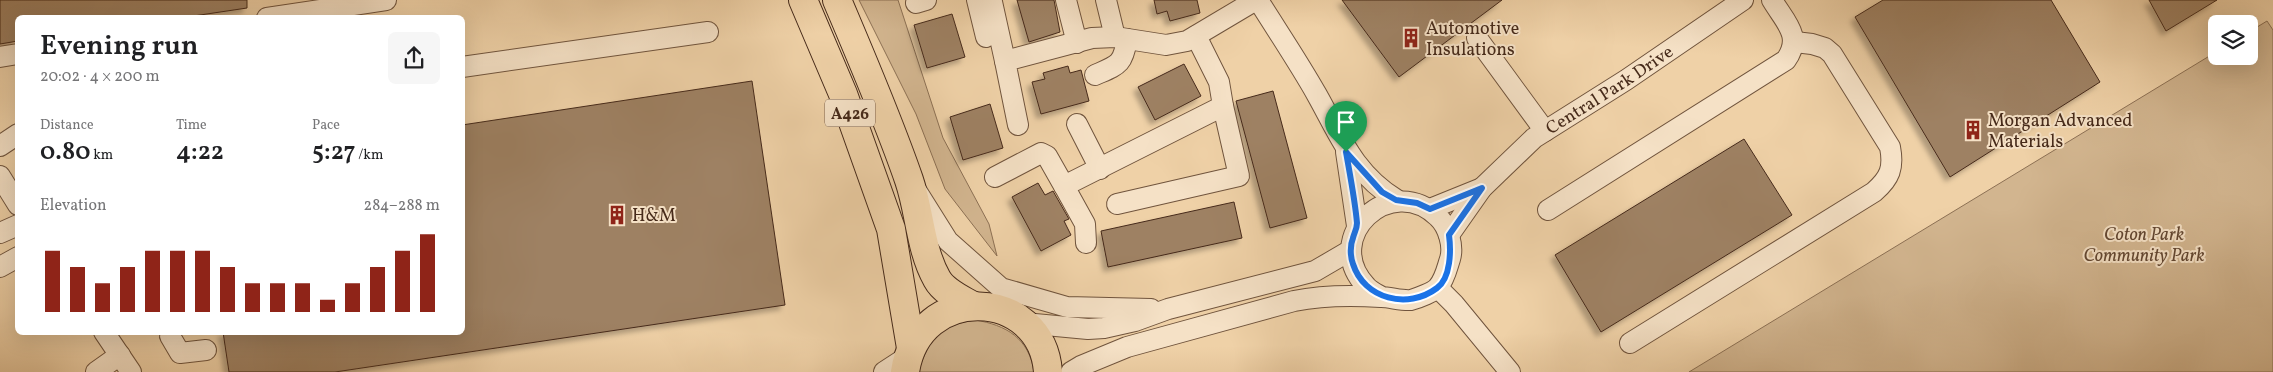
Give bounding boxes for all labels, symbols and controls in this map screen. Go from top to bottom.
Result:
map controls [2208,15,2258,65]
button: layers [2208,15,2258,65]
place label: Automotive Insulations [1426,17,1519,63]
text: Evening run [40,27,199,66]
building icon: Automotive Insulations [1400,27,1422,49]
button: share [388,32,440,84]
street label: Central Park Drive [1541,40,1679,141]
text: 20:02 · 4 × 200 m [40,66,160,88]
road number: A426 [825,100,875,126]
pin [1325,101,1367,152]
icon: arrive [1332,108,1360,136]
place label: Morgan Advanced Materials [1988,109,2132,155]
text: Distance [40,116,94,135]
text: Time [176,116,207,135]
text: Pace [312,116,340,135]
building icon: Morgan Advanced Materials [1962,119,1984,141]
text: 0.80 [40,135,90,170]
text: 4:22 [176,135,224,170]
text: 5:27 [312,135,355,170]
text: km [90,146,113,165]
text: /km [355,146,383,165]
text: Elevation [40,195,107,217]
text: 284–288 m [364,195,440,217]
building icon: H&M [606,204,628,226]
place label: H&M [632,204,676,229]
park label: Coton Park Community Park [2083,223,2205,269]

